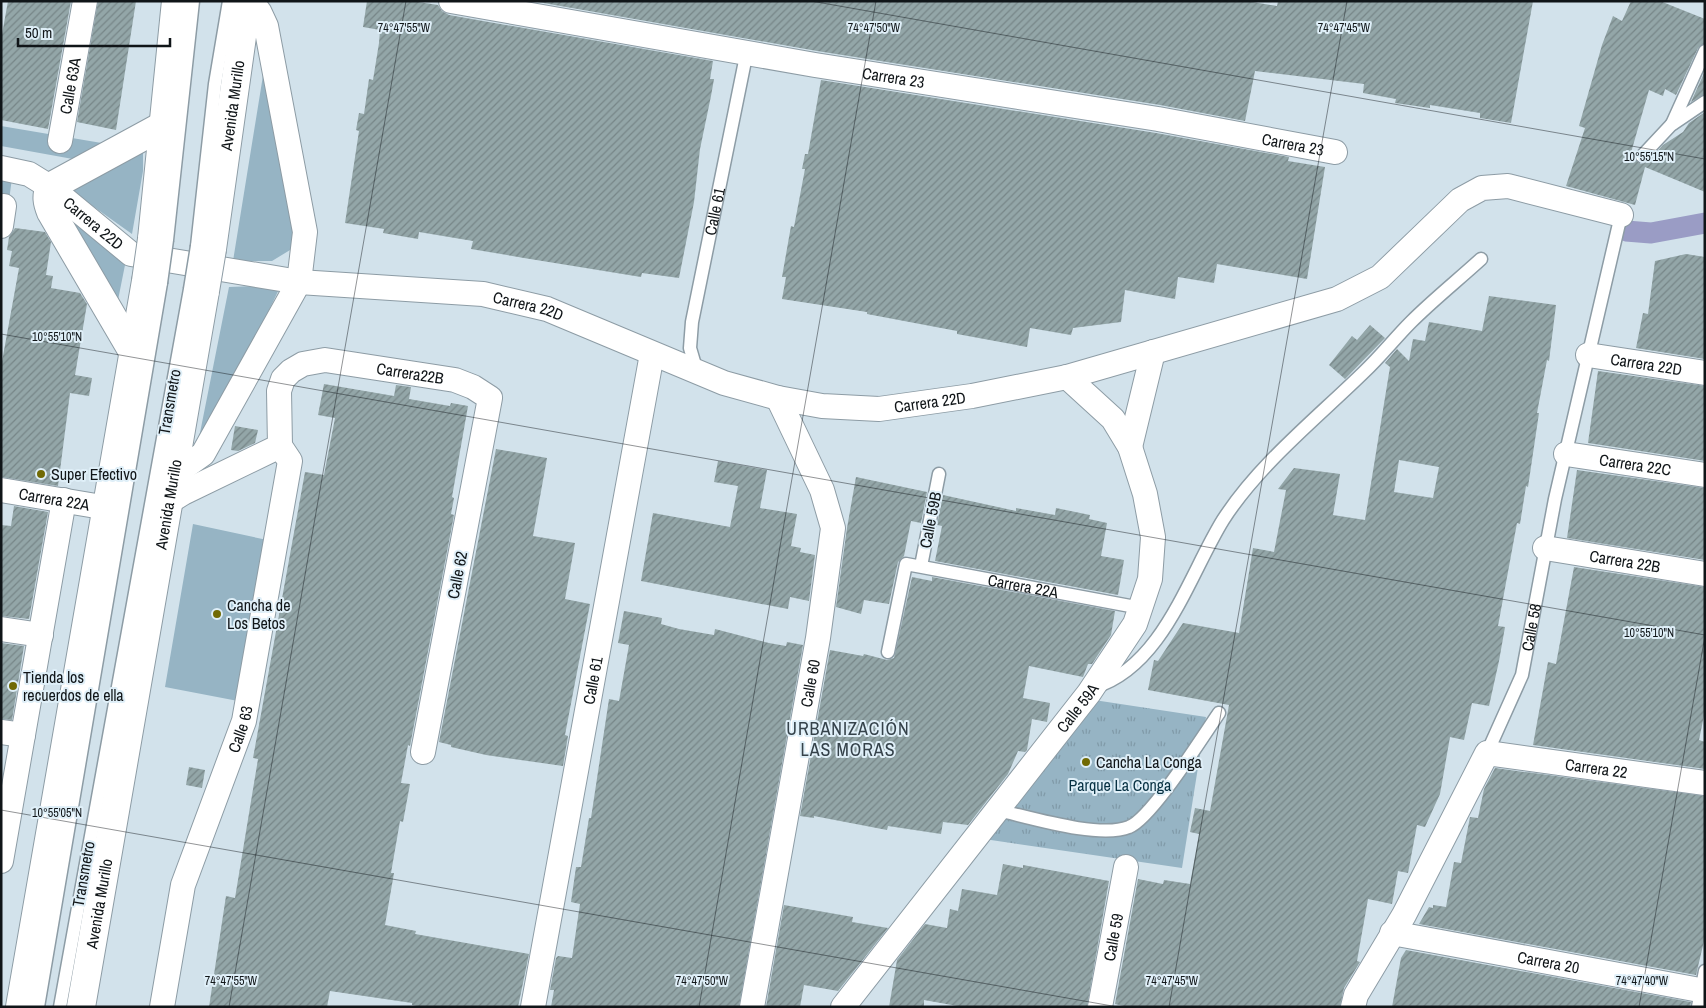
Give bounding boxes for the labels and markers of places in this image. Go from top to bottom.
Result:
place label: Super Efectivo [51,463,137,485]
marker: Super Efectivo [35,468,47,480]
place label: Cancha de Los Betos [227,594,290,634]
marker: Cancha de Los Betos [211,608,223,620]
place label: Tienda los recuerdos de ella [23,666,124,706]
marker: Tienda los recuerdos de ella [7,680,19,692]
place label: Cancha La Conga [1096,751,1202,773]
marker: Cancha La Conga [1080,756,1092,768]

